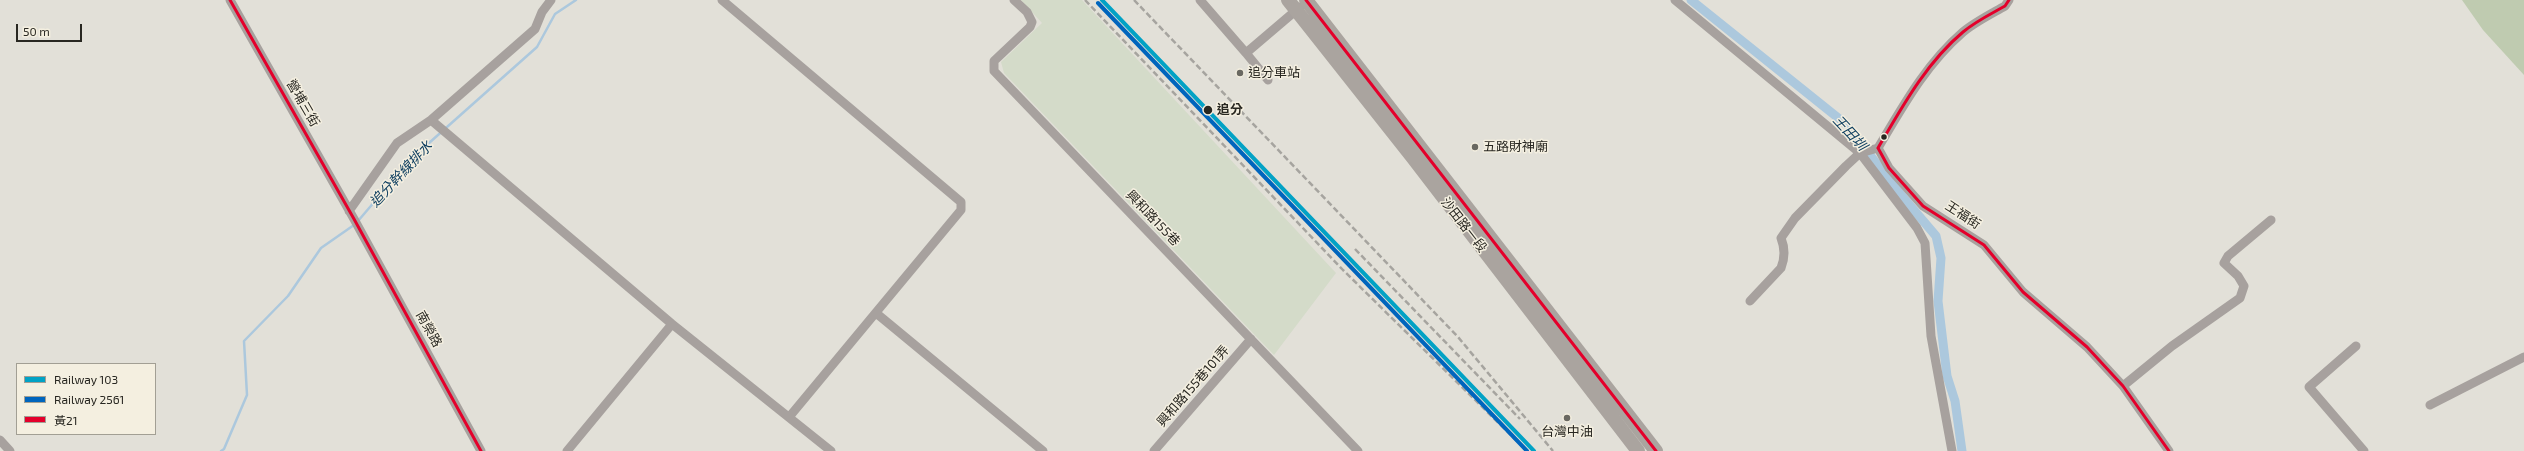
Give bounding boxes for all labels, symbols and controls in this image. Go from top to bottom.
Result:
scale bar [18,16,84,42]
text: 50 m [23,24,50,38]
place label: 追分車站 [1248,65,1300,81]
marker: 追分車站 [1235,68,1245,78]
street label: 營埔三街 [283,77,323,129]
place label: 追分 [1217,102,1243,118]
marker: 追分 [1202,104,1214,116]
water label: 王田圳 [1830,112,1870,154]
unlabelled marker [1879,132,1889,142]
water label: 追分幹線排水 [366,138,436,210]
place label: 五路財神廟 [1483,139,1548,155]
marker: 五路財神廟 [1470,142,1480,152]
street label: 興和路155巷 [1123,187,1183,249]
street label: 沙田路一段 [1438,195,1490,255]
street label: 王福街 [1942,198,1984,232]
street label: 南榮路 [413,308,445,350]
street label: 興和路155巷101弄 [1154,342,1232,430]
legend [16,363,156,435]
text: Railway 103 [54,372,118,386]
text: Railway 2561 [54,392,124,406]
text: 黃21 [54,413,78,427]
marker: 台灣中油 [1562,413,1572,423]
place label: 台灣中油 [1541,424,1593,440]

